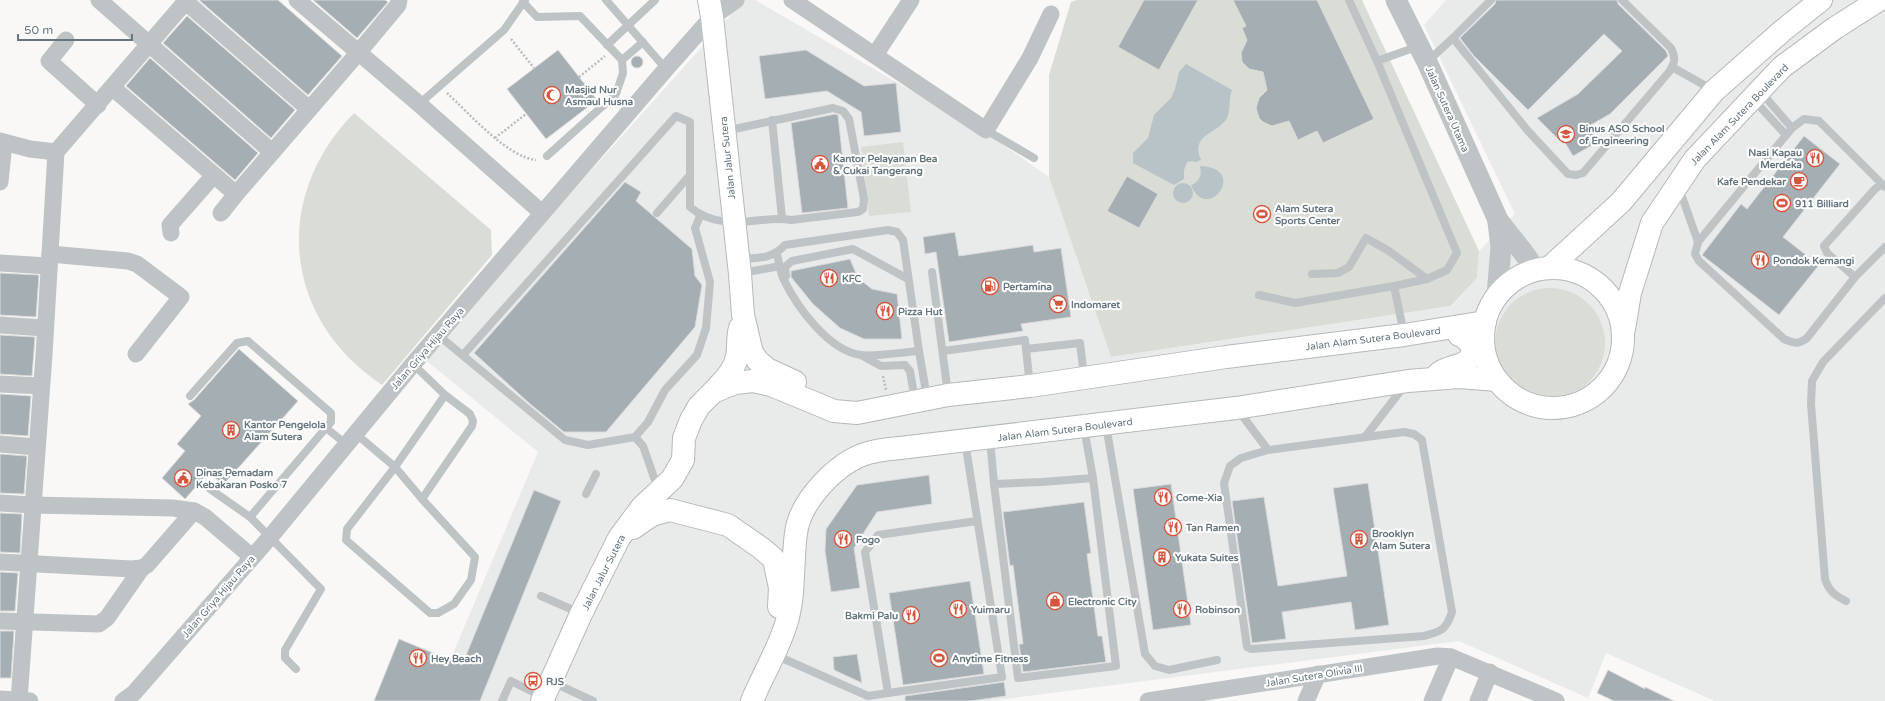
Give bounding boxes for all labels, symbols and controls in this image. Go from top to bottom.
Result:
scale bar [18,16,132,42]
text: 50 m [24,23,53,37]
street label: Jalan Alam Sutera Boulevard [1688,62,1791,168]
street label: Jalan Sutera Utama [1423,65,1471,154]
place label: Masjid Nur Asmaul Husna [565,84,634,108]
mosque icon: Masjid Nur Asmaul Husna [542,85,562,105]
street label: Jalan Jalur Sutera [718,116,738,200]
place label: Binus ASO School of Engineering [1579,123,1664,147]
school or university icon: Binus ASO School of Engineering [1556,124,1576,144]
place label: Nasi Kapau Merdeka [1748,147,1802,171]
restaurant icon: Nasi Kapau Merdeka [1805,148,1825,168]
place label: Kantor Pelayanan Bea & Cukai Tangerang [833,153,938,177]
public building icon: Kantor Pelayanan Bea & Cukai Tangerang [810,154,830,174]
cafe icon: Kafe Pendekar [1789,171,1809,191]
place label: Kafe Pendekar [1717,176,1786,188]
sports icon: 911 Billiard [1772,193,1792,213]
place label: 911 Billiard [1795,198,1849,210]
place label: Alam Sutera Sports Center [1275,203,1340,227]
sports icon: Alam Sutera Sports Center [1252,204,1272,224]
restaurant icon: Pondok Kemangi [1750,250,1770,270]
place label: Pondok Kemangi [1773,255,1855,267]
restaurant icon: KFC [819,268,839,288]
place label: KFC [842,273,862,285]
fuel station icon: Pertamina [980,276,1000,296]
place label: Pertamina [1003,281,1052,293]
supermarket icon: Indomaret [1048,294,1068,314]
place label: Indomaret [1071,299,1120,311]
restaurant icon: Pizza Hut [875,301,895,321]
street label: Jalan Griya Hijau Raya [389,305,467,392]
place label: Pizza Hut [898,306,943,318]
street label: Jalan Alam Sutera Boulevard [1305,325,1441,353]
street label: Jalan Alam Sutera Boulevard [997,416,1133,444]
place label: Kantor Pengelola Alam Sutera [244,419,326,443]
building icon: Kantor Pengelola Alam Sutera [221,420,241,440]
place label: Dinas Pemadam Kebakaran Posko 7 [196,467,287,491]
public building icon: Dinas Pemadam Kebakaran Posko 7 [173,468,193,488]
restaurant icon: Come-Xia [1153,487,1173,507]
place label: Come-Xia [1176,492,1223,504]
restaurant icon: Tan Ramen [1163,517,1183,537]
place label: Tan Ramen [1185,522,1239,534]
place label: Brooklyn Alam Sutera [1372,528,1431,552]
restaurant icon: Fogo [833,529,853,549]
building icon: Brooklyn Alam Sutera [1349,529,1369,549]
street label: Jalan Jalur Sutera [580,533,628,612]
place label: Fogo [856,534,880,546]
building icon: Yukata Suites [1152,547,1172,567]
place label: Yukata Suites [1175,552,1239,564]
street label: Jalan Griya Hijau Raya [180,553,258,640]
shop icon: Electronic City [1045,591,1065,611]
place label: Electronic City [1068,596,1137,608]
restaurant icon: Yuimaru [948,599,968,619]
restaurant icon: Robinson [1172,599,1192,619]
place label: Yuimaru [971,604,1010,616]
place label: Robinson [1195,604,1240,616]
restaurant icon: Bakmi Palu [901,605,921,625]
place label: Bakmi Palu [845,610,898,622]
restaurant icon: Hey Beach [408,648,428,668]
sports icon: Anytime Fitness [929,648,949,668]
place label: Hey Beach [431,653,482,665]
place label: Anytime Fitness [952,653,1029,665]
street label: Jalan Sutera Olivia III [1265,662,1364,690]
bus stop icon: RJS [523,671,543,691]
place label: RJS [546,676,564,688]

